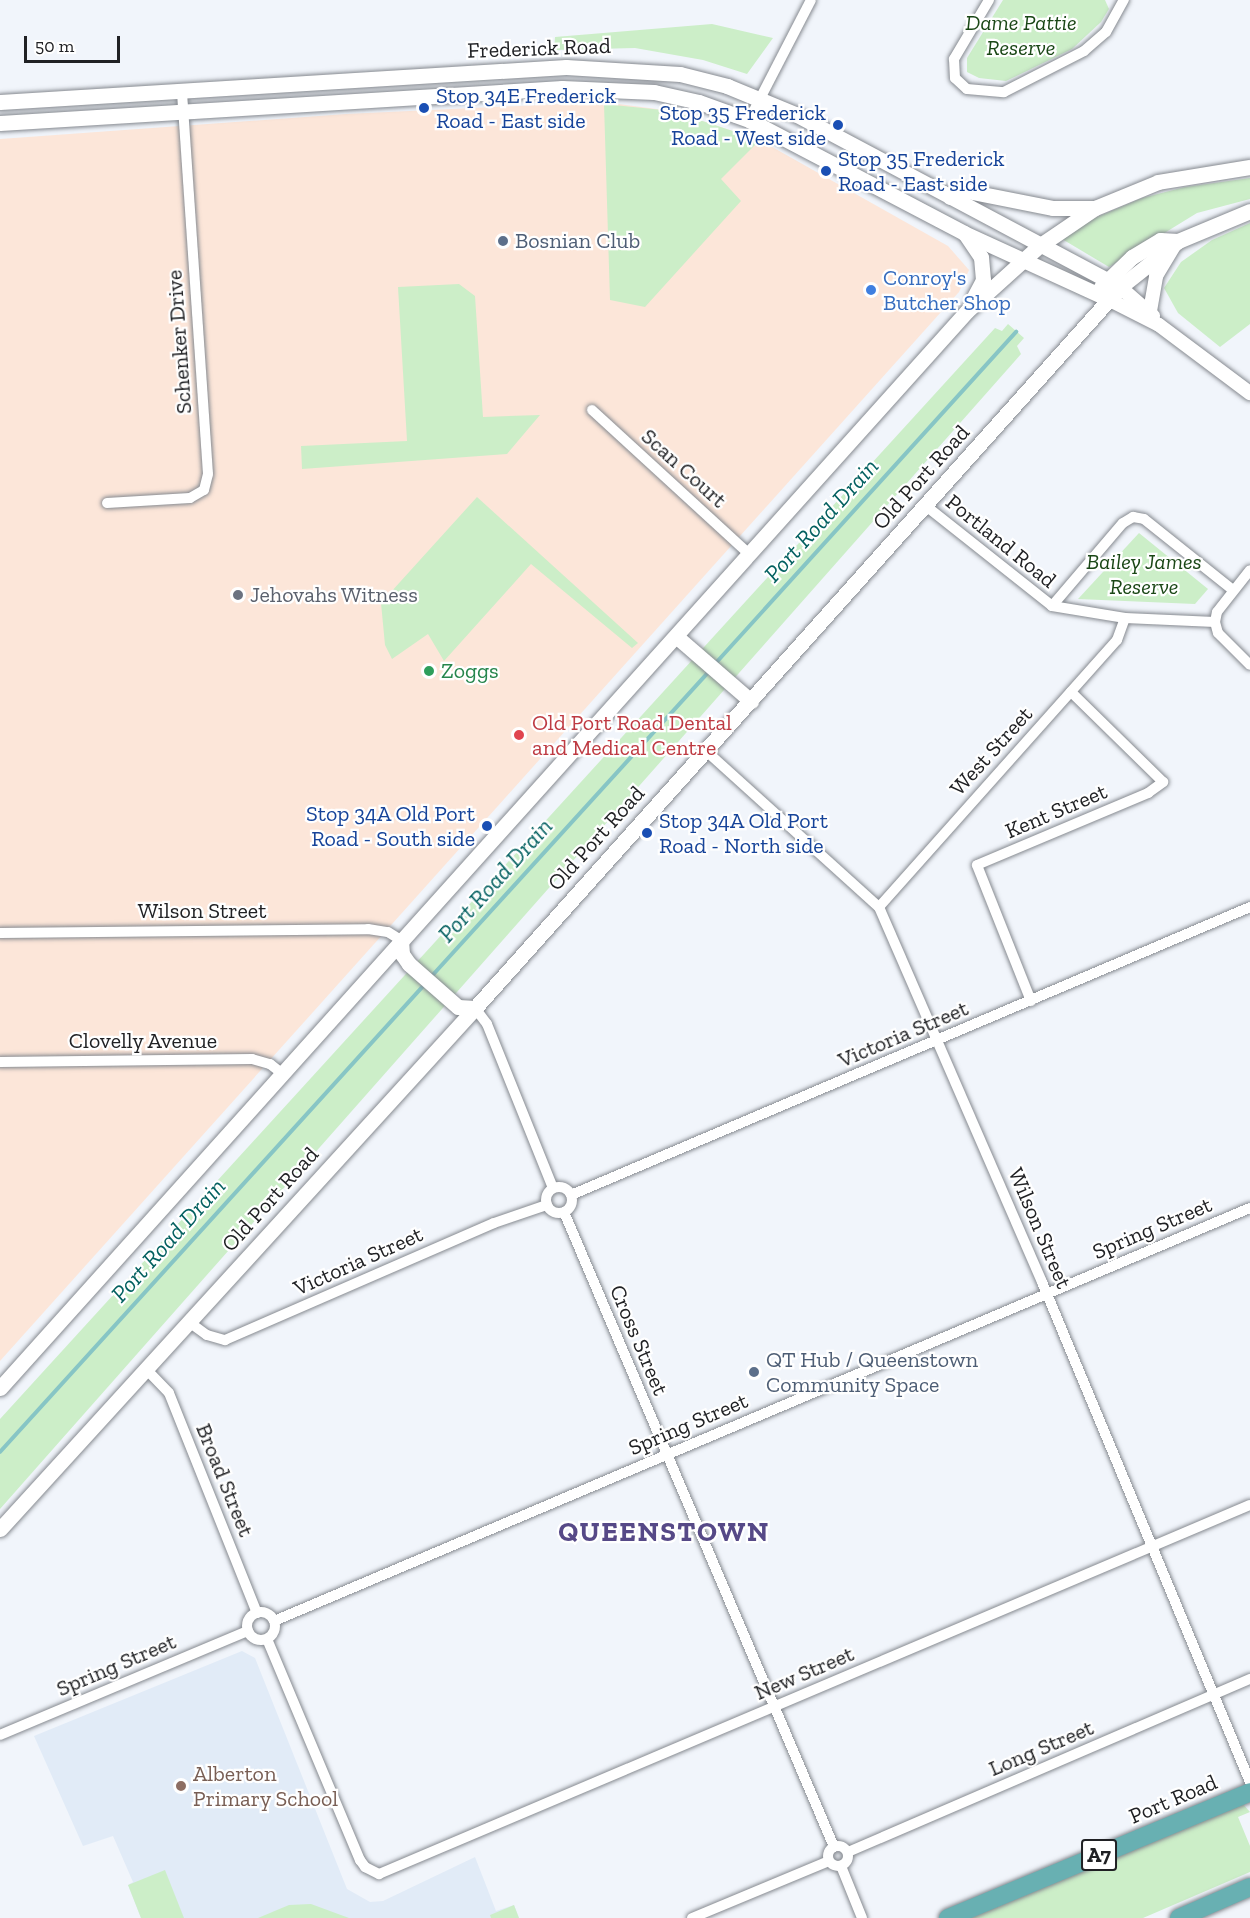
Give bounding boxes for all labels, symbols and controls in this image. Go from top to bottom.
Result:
park label: Dame Pattie Reserve [965,9,1077,60]
scale bar [27,24,123,62]
street label: Frederick Road [467,32,611,64]
text: 50 m [35,35,74,57]
place label: Stop 34E Frederick Road - East side [436,82,616,134]
place label: Stop 35 Frederick Road - West side [659,99,826,150]
marker: Stop 34E Frederick Road - East side [417,101,431,115]
marker: Stop 35 Frederick Road - West side [831,118,845,132]
place label: Stop 35 Frederick Road - East side [838,145,1005,196]
marker: Stop 35 Frederick Road - East side [819,164,833,178]
place label: Bosnian Club [515,228,640,254]
marker: Bosnian Club [496,234,510,248]
place label: Conroy's Butcher Shop [883,264,1011,316]
street label: Schenker Drive [161,269,197,415]
marker: Conroy's Butcher Shop [864,283,878,297]
street label: Old Port Road [867,419,975,535]
street label: Scan Court [636,423,732,513]
water label: Port Road Drain [758,452,884,588]
street label: Portland Road [941,488,1061,594]
park label: Bailey James Reserve [1086,548,1202,600]
place label: Jehovahs Witness [250,582,419,608]
marker: Jehovahs Witness [231,588,245,602]
place label: Zoggs [441,658,499,684]
marker: Zoggs [422,664,436,678]
street label: West Street [944,701,1038,801]
place label: Old Port Road Dental and Medical Centre [532,709,732,760]
marker: Old Port Road Dental and Medical Centre [510,726,528,744]
street label: Kent Street [1001,778,1111,844]
street label: Old Port Road [542,780,650,896]
place label: Stop 34A Old Port Road - South side [305,800,475,852]
place label: Stop 34A Old Port Road - North side [659,807,829,858]
water label: Port Road Drain [432,812,558,948]
marker: Stop 34A Old Port Road - South side [480,819,494,833]
marker: Stop 34A Old Port Road - North side [640,826,654,840]
street label: Wilson Street [138,898,266,924]
street label: Victoria Street [834,995,972,1073]
street label: Clovelly Avenue [68,1028,218,1054]
street label: Old Port Road [216,1141,324,1257]
street label: Wilson Street [1003,1164,1077,1292]
water label: Port Road Drain [105,1172,231,1308]
street label: Spring Street [1088,1191,1216,1265]
street label: Victoria Street [289,1221,427,1301]
street label: Cross Street [604,1281,674,1399]
place label: QT Hub / Queenstown Community Space [766,1346,979,1398]
marker: QT Hub / Queenstown Community Space [747,1365,761,1379]
street label: Spring Street [624,1387,752,1461]
street label: Broad Street [190,1420,260,1540]
district label: QUEENSTOWN [558,1515,770,1549]
street label: Spring Street [52,1628,180,1702]
street label: New Street [750,1640,858,1706]
street label: Long Street [985,1714,1097,1782]
place label: Alberton Primary School [193,1760,339,1812]
street label: Port Road [1125,1769,1221,1829]
marker: Alberton Primary School [174,1779,188,1793]
road number: A7 [1081,1837,1117,1873]

